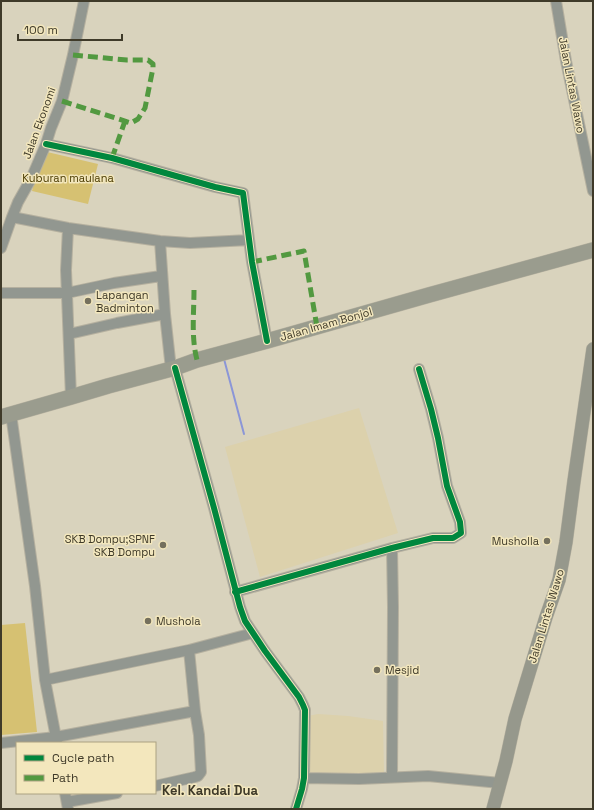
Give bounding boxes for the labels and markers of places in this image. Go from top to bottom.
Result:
place label: Lapangan Badminton [96,288,154,315]
marker: Lapangan Badminton [83,296,93,306]
place label: SKB Dompu;SPNF SKB Dompu [65,532,155,559]
place label: Musholla [492,534,540,548]
marker: Musholla [542,536,552,546]
marker: SKB Dompu;SPNF SKB Dompu [158,540,168,550]
place label: Mushola [156,614,201,628]
marker: Mushola [143,616,153,626]
place label: Mesjid [385,663,419,677]
marker: Mesjid [372,665,382,675]

